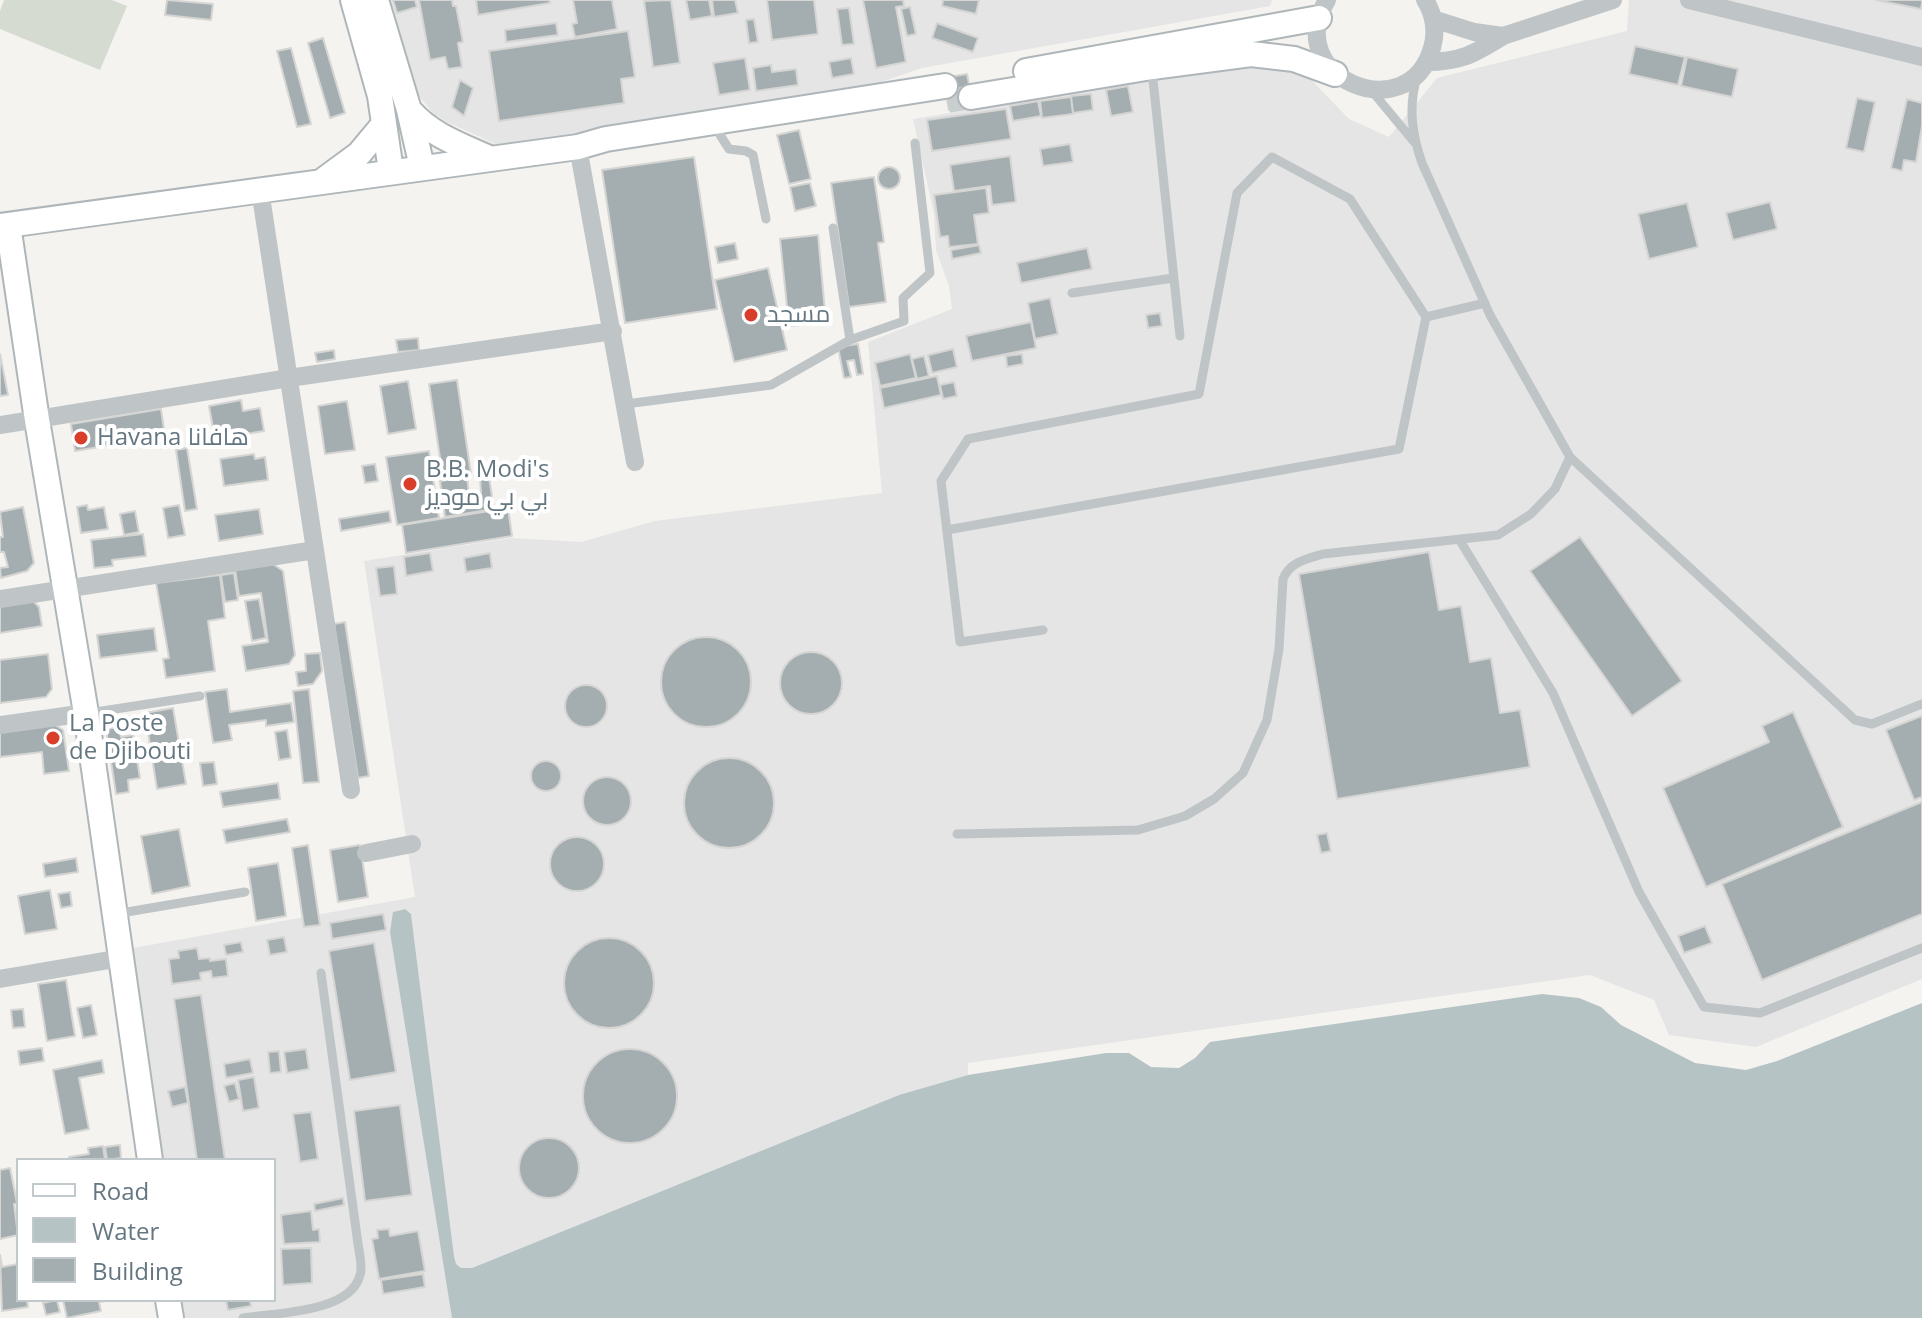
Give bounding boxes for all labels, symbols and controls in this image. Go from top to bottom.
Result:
place label: مسجد [767,301,830,329]
marker: مسجد [742,306,760,324]
place label: Havana هافانا [97,424,249,452]
marker: Havana هافانا [72,429,90,447]
place label: B.B. Modi's بي بي موديز [426,456,549,512]
marker: B.B. Modi's بي بي موديز [401,475,419,493]
place label: La Poste de Djibouti [69,710,191,766]
marker: La Poste de Djibouti [44,729,62,747]
legend [16,1158,276,1302]
text: Road [92,1174,149,1207]
text: Water [92,1214,159,1247]
text: Building [92,1254,183,1287]

